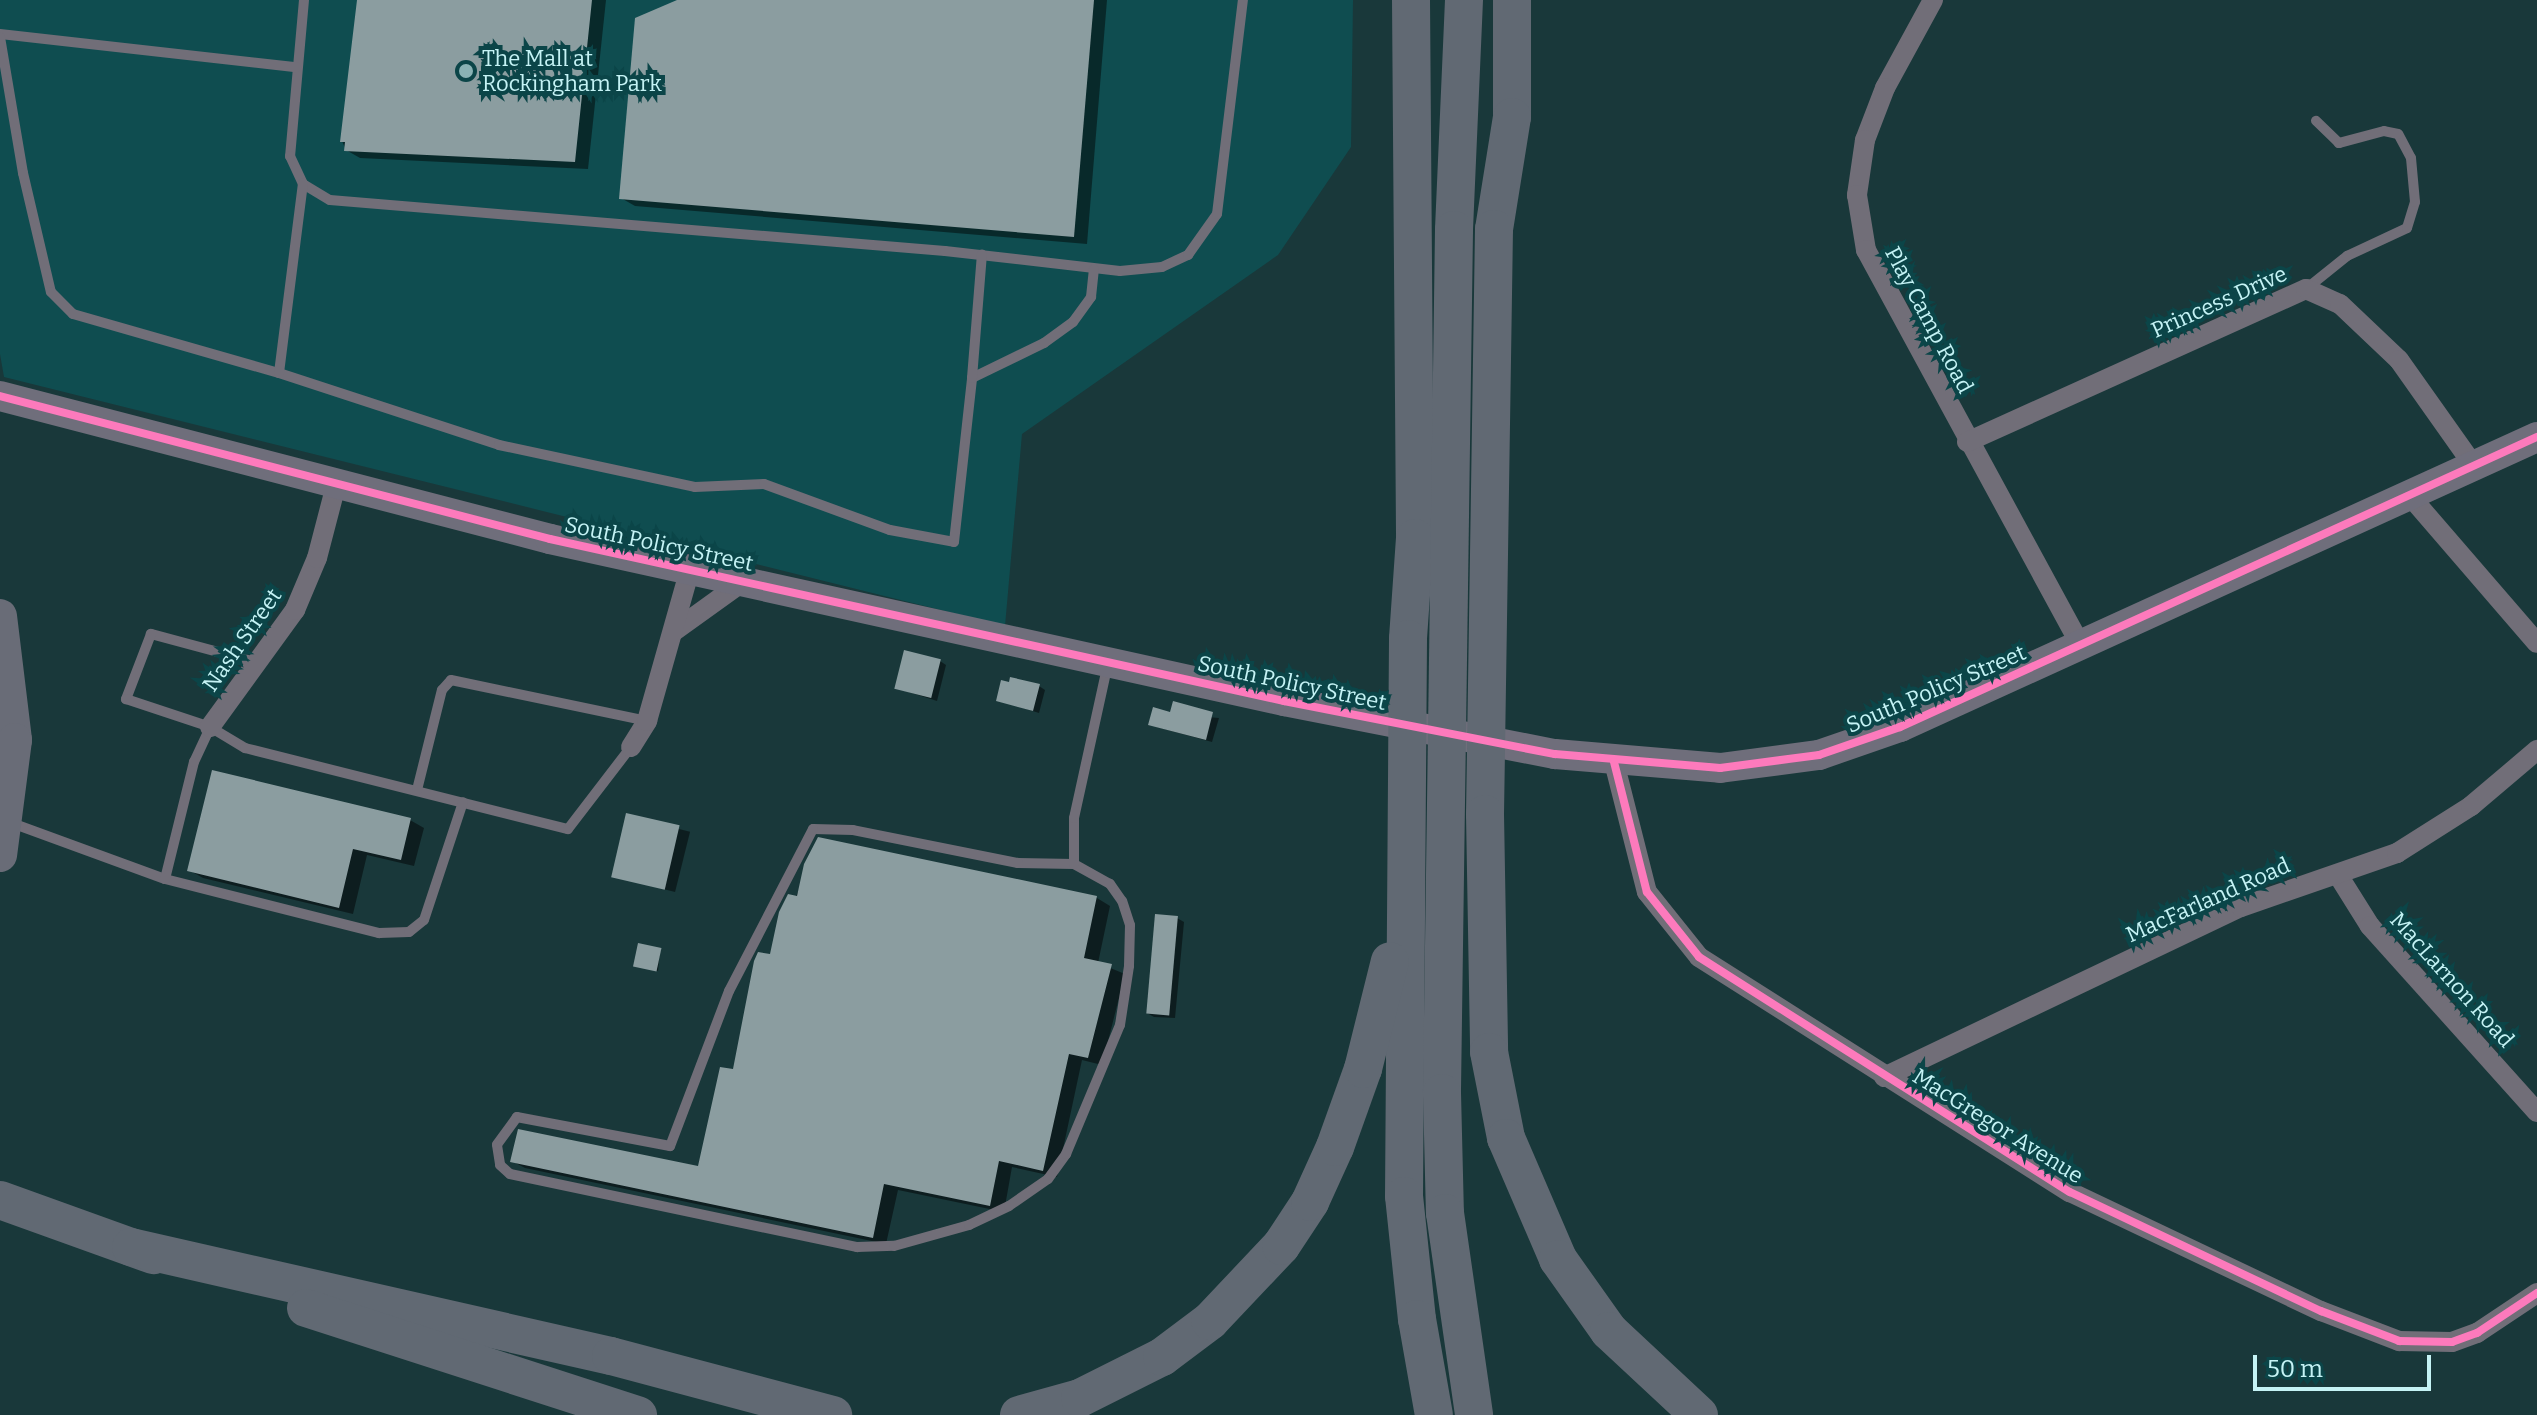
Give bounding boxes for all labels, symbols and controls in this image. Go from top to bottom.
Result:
place label: The Mall at Rockingham Park [482,45,662,96]
marker: The Mall at Rockingham Park [457,62,475,80]
street label: Play Camp Road [1879,242,1979,398]
street label: Princess Drive [2147,260,2291,344]
street label: South Policy Street [562,511,756,577]
street label: Nash Street [197,583,287,697]
street label: South Policy Street [1842,639,2030,739]
street label: South Policy Street [1195,650,1389,716]
street label: MacFarland Road [2122,852,2294,948]
street label: MacLarnon Road [2384,907,2520,1053]
street label: MacGregor Avenue [1908,1063,2088,1189]
scale bar [2257,1339,2435,1389]
text: 50 m [2267,1355,2323,1383]

